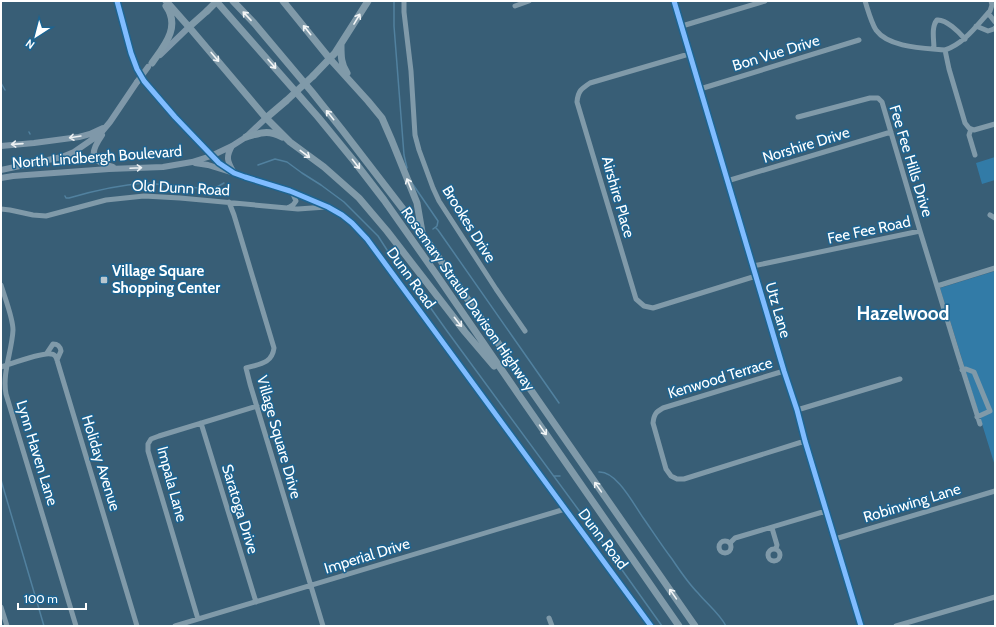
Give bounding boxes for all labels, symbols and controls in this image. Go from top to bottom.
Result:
one-way arrow [242,11,251,21]
one-way arrow [353,14,361,25]
north arrow [16,16,56,56]
one-way arrow [302,25,311,35]
street label: Bon Vue Drive [730,31,822,75]
text: N [23,36,37,52]
one-way arrow [210,52,219,62]
one-way arrow [268,59,277,70]
street label: Fee Fee Hills Drive [885,103,937,219]
one-way arrow [326,109,335,120]
street label: Norshire Drive [760,123,852,167]
one-way arrow [69,133,82,141]
one-way arrow [11,140,24,147]
street label: North Lindbergh Boulevard [11,142,183,172]
one-way arrow [300,150,311,158]
street label: Airshire Place [598,154,638,240]
one-way arrow [352,159,360,170]
one-way arrow [129,164,142,171]
street label: Old Dunn Road [132,176,230,200]
one-way arrow [405,178,412,190]
street label: Brookes Drive [438,182,500,266]
street label: Rosemary Straub Davison Highway [397,203,539,395]
street label: Fee Fee Road [826,212,912,248]
street label: Dunn Road [383,244,439,312]
place label: Village Square Shopping Center [112,262,220,297]
marker: Village Square Shopping Center [99,275,109,285]
street label: Utz Lane [761,280,795,340]
district label: Hazelwood [857,302,949,325]
one-way arrow [453,316,462,327]
street label: Kenwood Terrace [666,353,775,402]
street label: Village Square Drive [253,373,305,501]
street label: Lynn Haven Lane [12,398,62,508]
street label: Holiday Avenue [78,413,124,513]
one-way arrow [539,424,547,435]
street label: Impala Lane [153,444,191,524]
street label: Saratoga Drive [218,462,262,556]
street label: Robinwing Lane [861,480,963,526]
one-way arrow [594,482,602,493]
street label: Dunn Road [574,505,632,573]
street label: Imperial Drive [322,534,412,578]
scale bar [18,585,86,611]
one-way arrow [669,589,677,600]
text: 100 m [24,591,58,606]

